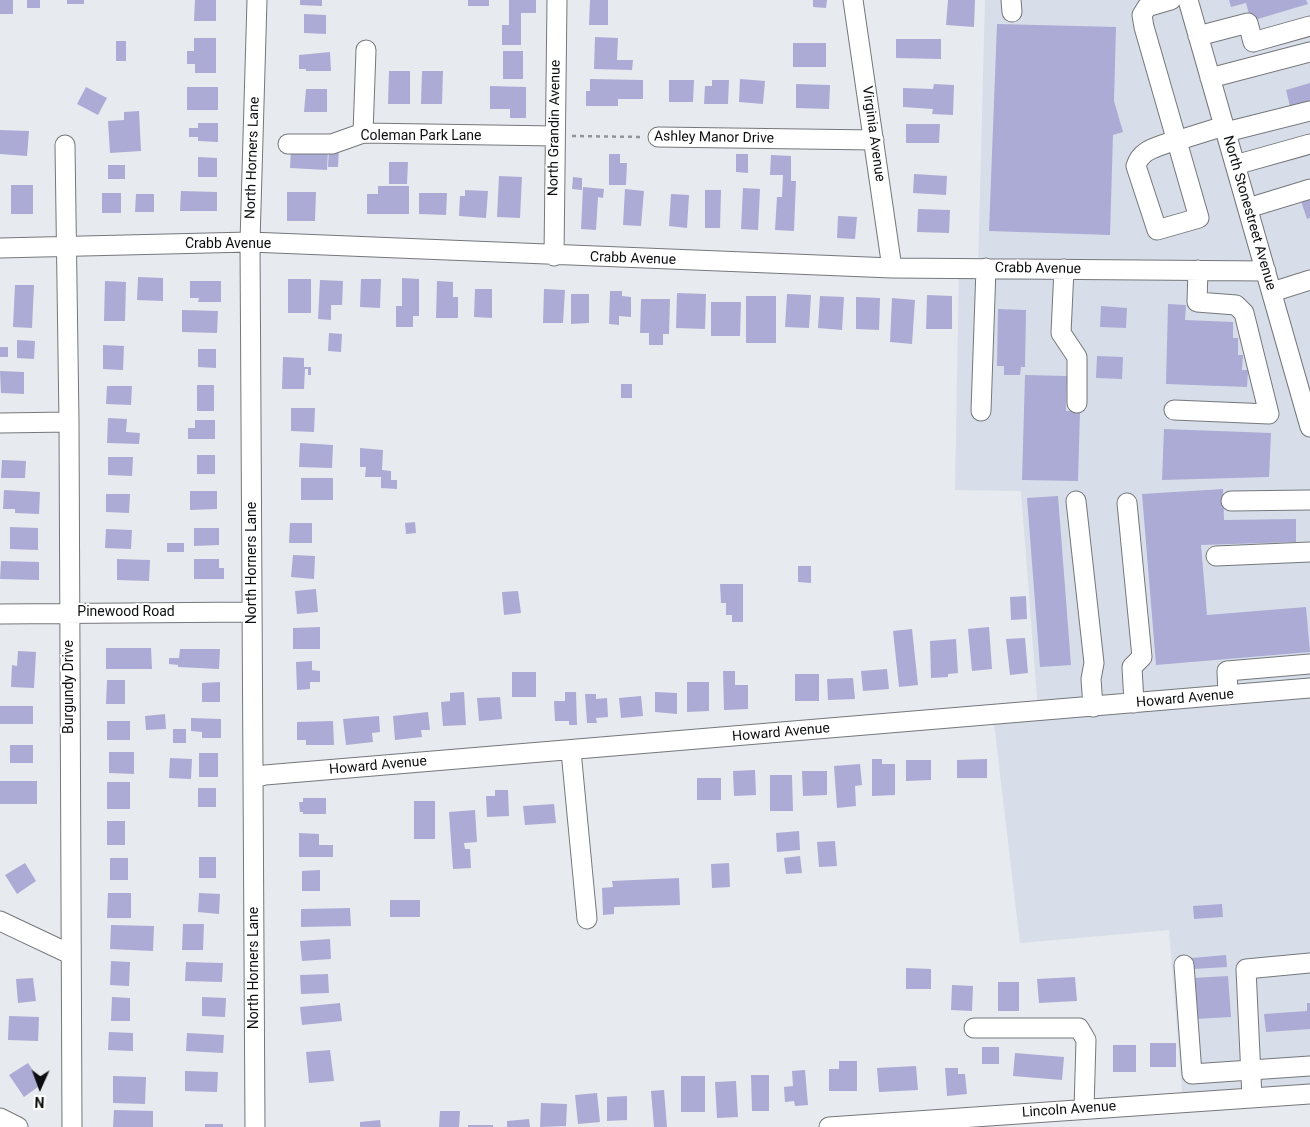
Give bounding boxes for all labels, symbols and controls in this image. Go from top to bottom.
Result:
street label: North Grandin Avenue [545,60,565,196]
street label: Virginia Avenue [858,85,888,183]
street label: North Horners Lane [242,97,264,219]
street label: Coleman Park Lane [360,128,482,144]
street label: Ashley Manor Drive [654,129,774,147]
street label: North Stonestreet Avenue [1219,134,1279,292]
street label: Crabb Avenue [185,236,271,252]
street label: Crabb Avenue [590,249,676,269]
street label: Crabb Avenue [995,260,1081,278]
street label: North Horners Lane [244,502,260,624]
street label: Pinewood Road [77,604,175,620]
street label: Burgundy Drive [61,640,77,734]
street label: Howard Avenue [1136,686,1234,712]
street label: Howard Avenue [732,720,830,746]
street label: Howard Avenue [329,753,427,779]
street label: North Horners Lane [246,907,262,1029]
north arrow [15,1062,65,1112]
text: N [34,1094,45,1110]
street label: Lincoln Avenue [1021,1098,1117,1122]

